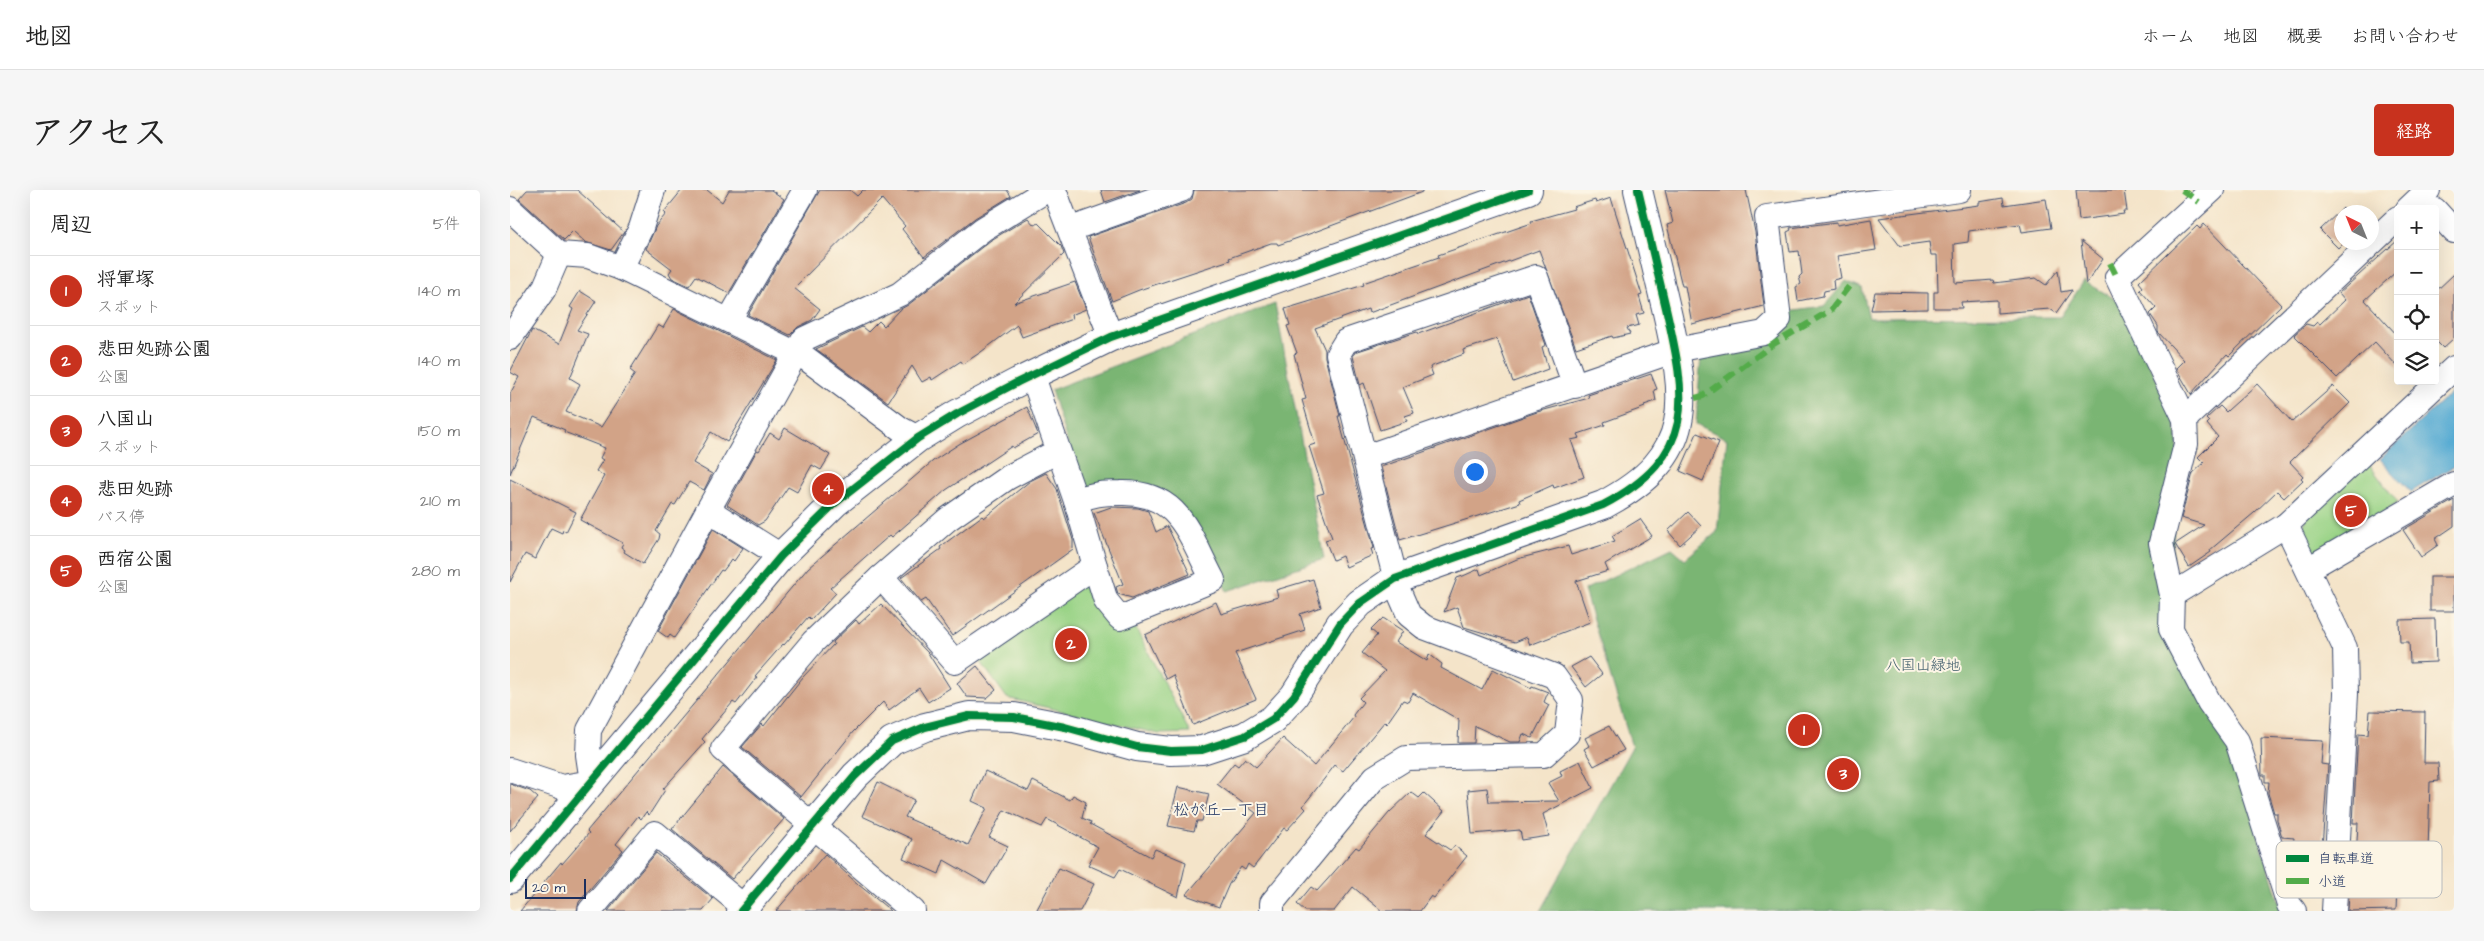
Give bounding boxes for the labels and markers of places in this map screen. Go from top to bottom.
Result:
pin: 4 [812,470,844,508]
pin: 5 [2335,492,2367,530]
pin: 2 [1055,625,1087,663]
pin: 1 [1788,711,1820,749]
pin: 3 [1827,755,1859,793]

